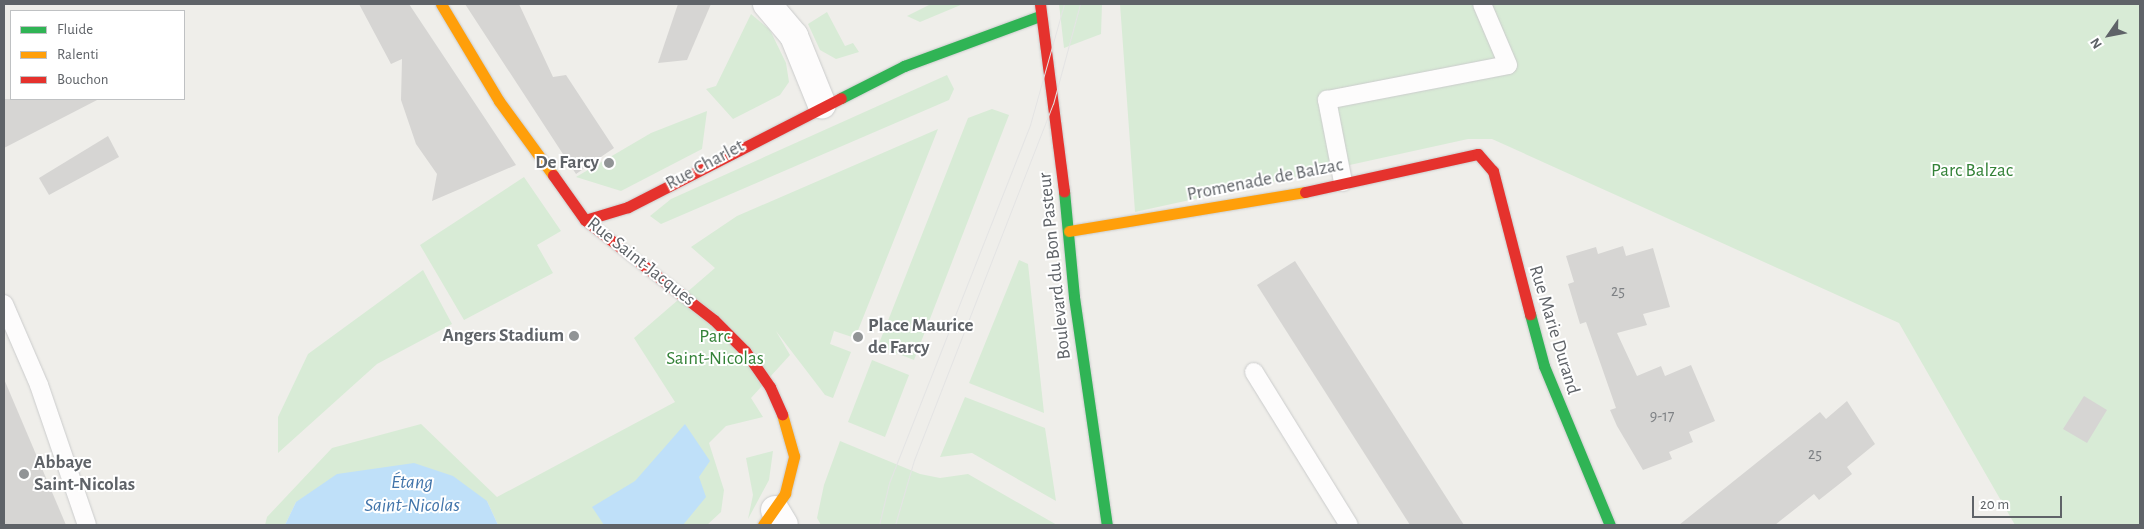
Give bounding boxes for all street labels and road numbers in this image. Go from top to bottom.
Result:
street label: Rue Charlet [662,135,748,195]
street label: Promenade de Balzac [1185,154,1345,206]
street label: Boulevard du Bon Pasteur [1034,171,1076,361]
street label: Rue Saint-Jacques [582,213,700,311]
street label: Rue Marie Durand [1524,263,1584,397]

